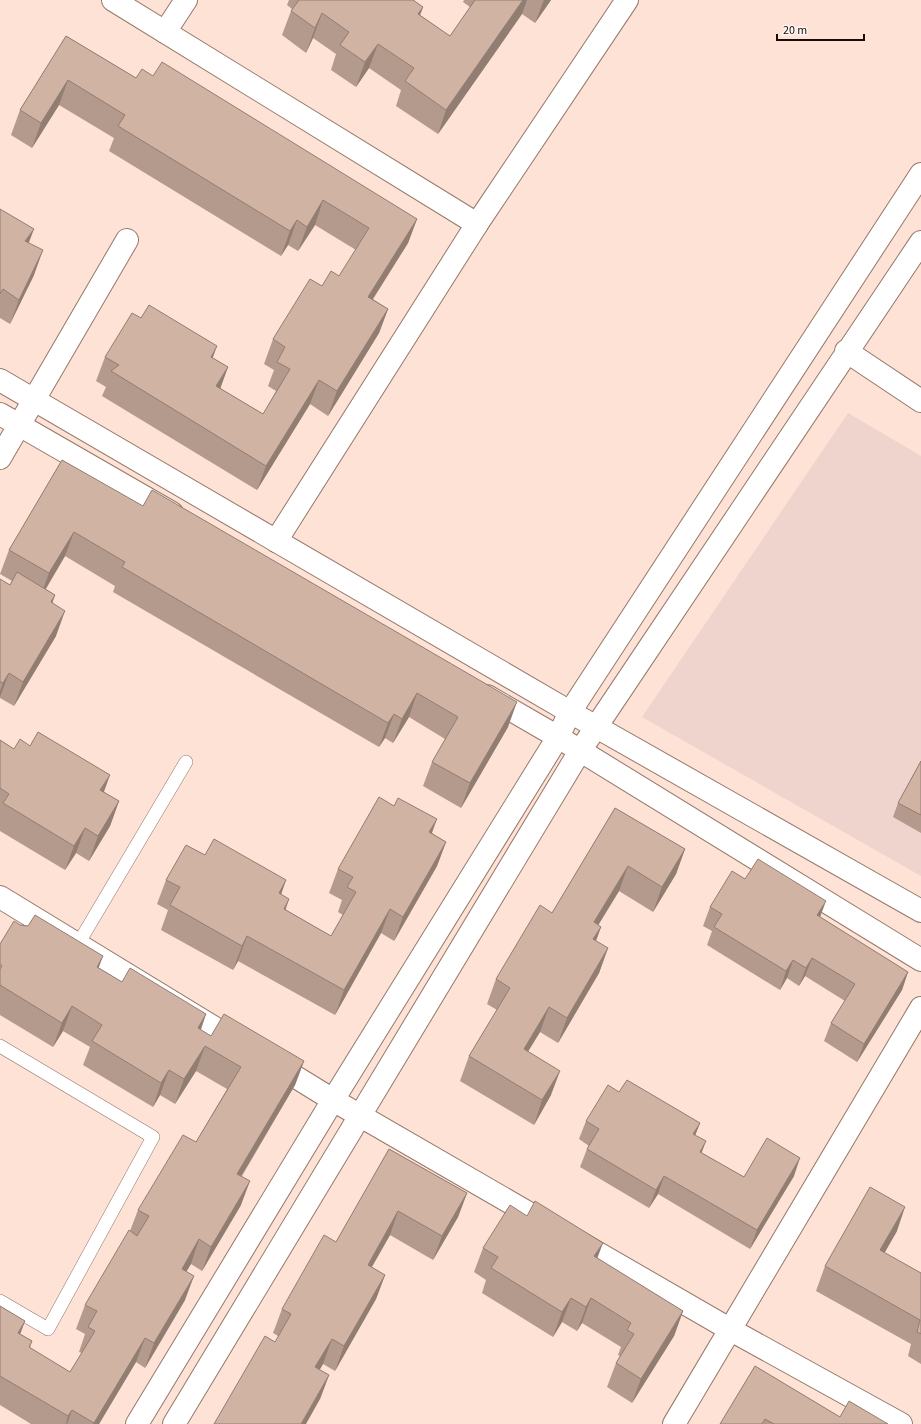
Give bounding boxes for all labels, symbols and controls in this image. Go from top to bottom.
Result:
scale bar [777,16,864,42]
text: 20 m [783,22,807,39]

